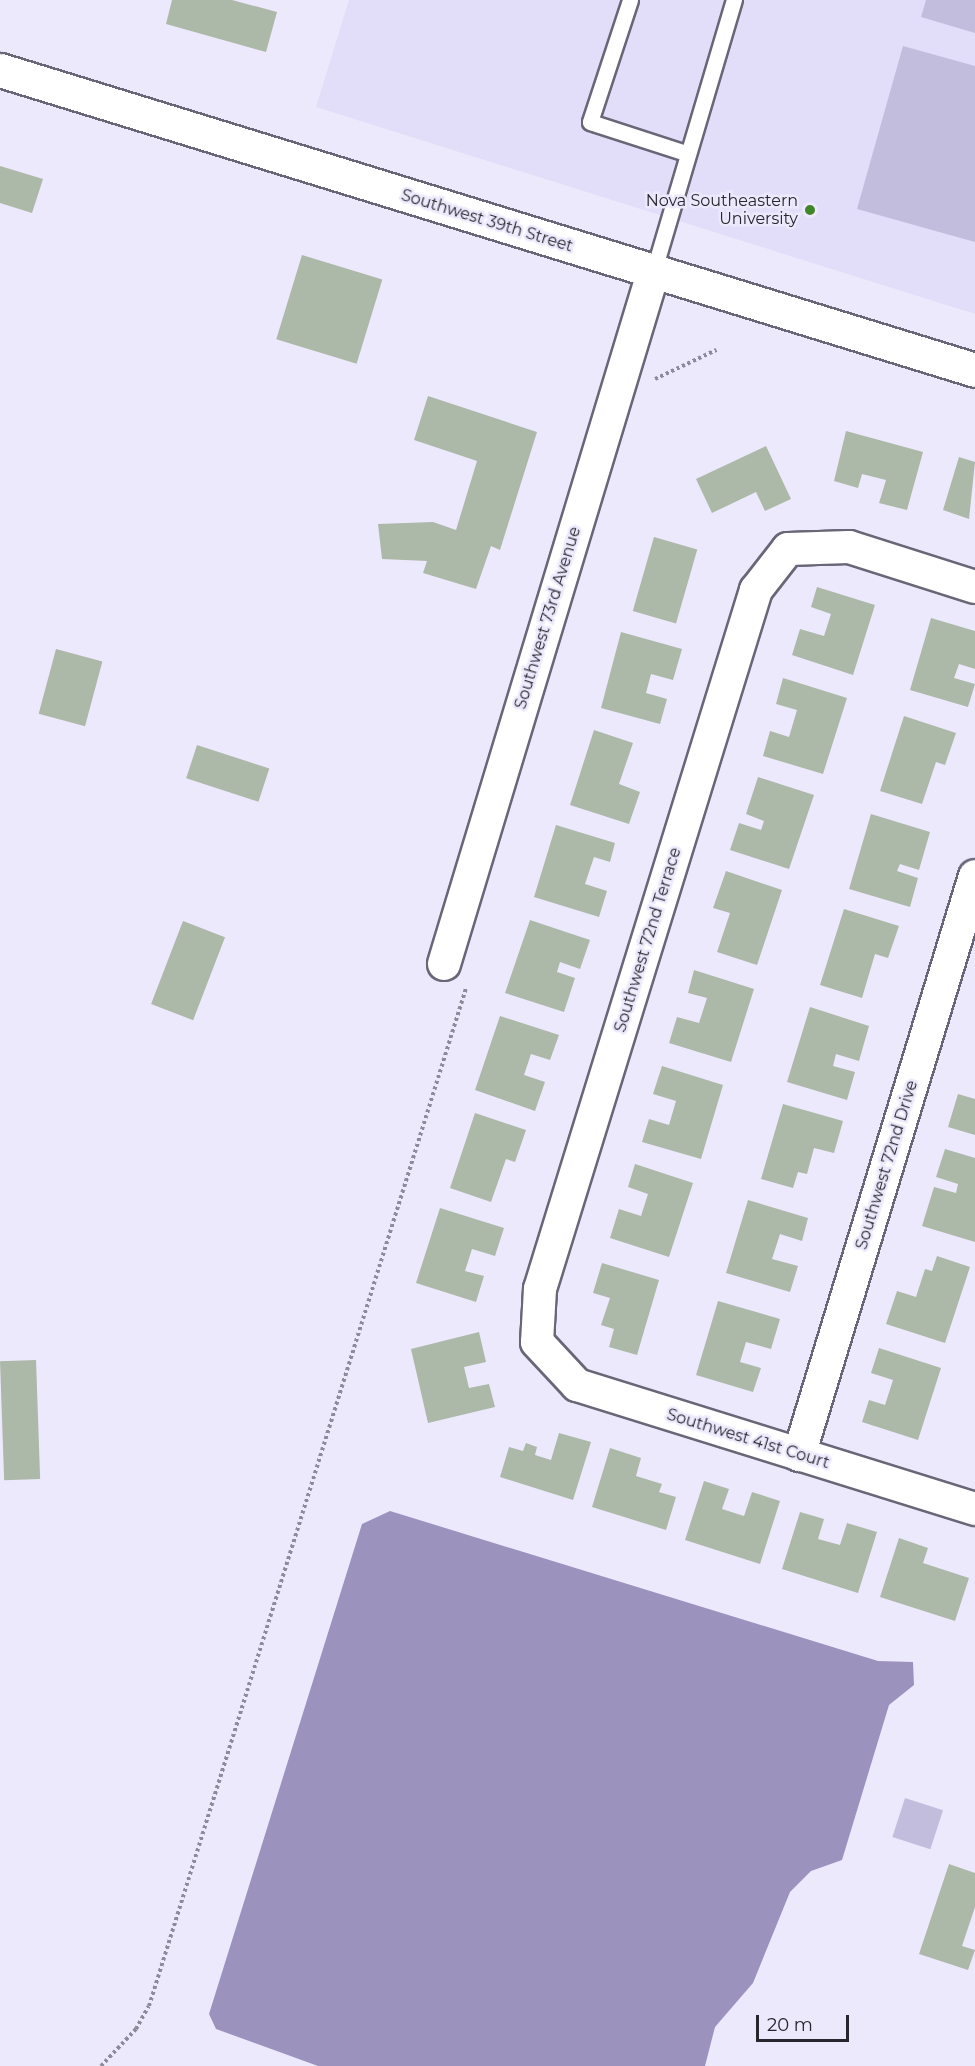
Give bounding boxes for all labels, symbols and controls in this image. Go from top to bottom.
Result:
street label: Southwest 39th Street [399,186,575,256]
place label: Nova Southeastern University [646,191,798,229]
marker: Nova Southeastern University [803,203,817,217]
street label: Southwest 73rd Avenue [511,524,585,712]
street label: Southwest 72nd Terrace [611,845,685,1035]
street label: Southwest 72nd Drive [852,1078,922,1252]
street label: Southwest 41st Court [664,1405,832,1473]
scale bar [759,2003,852,2041]
text: 20 m [767,2014,813,2036]

